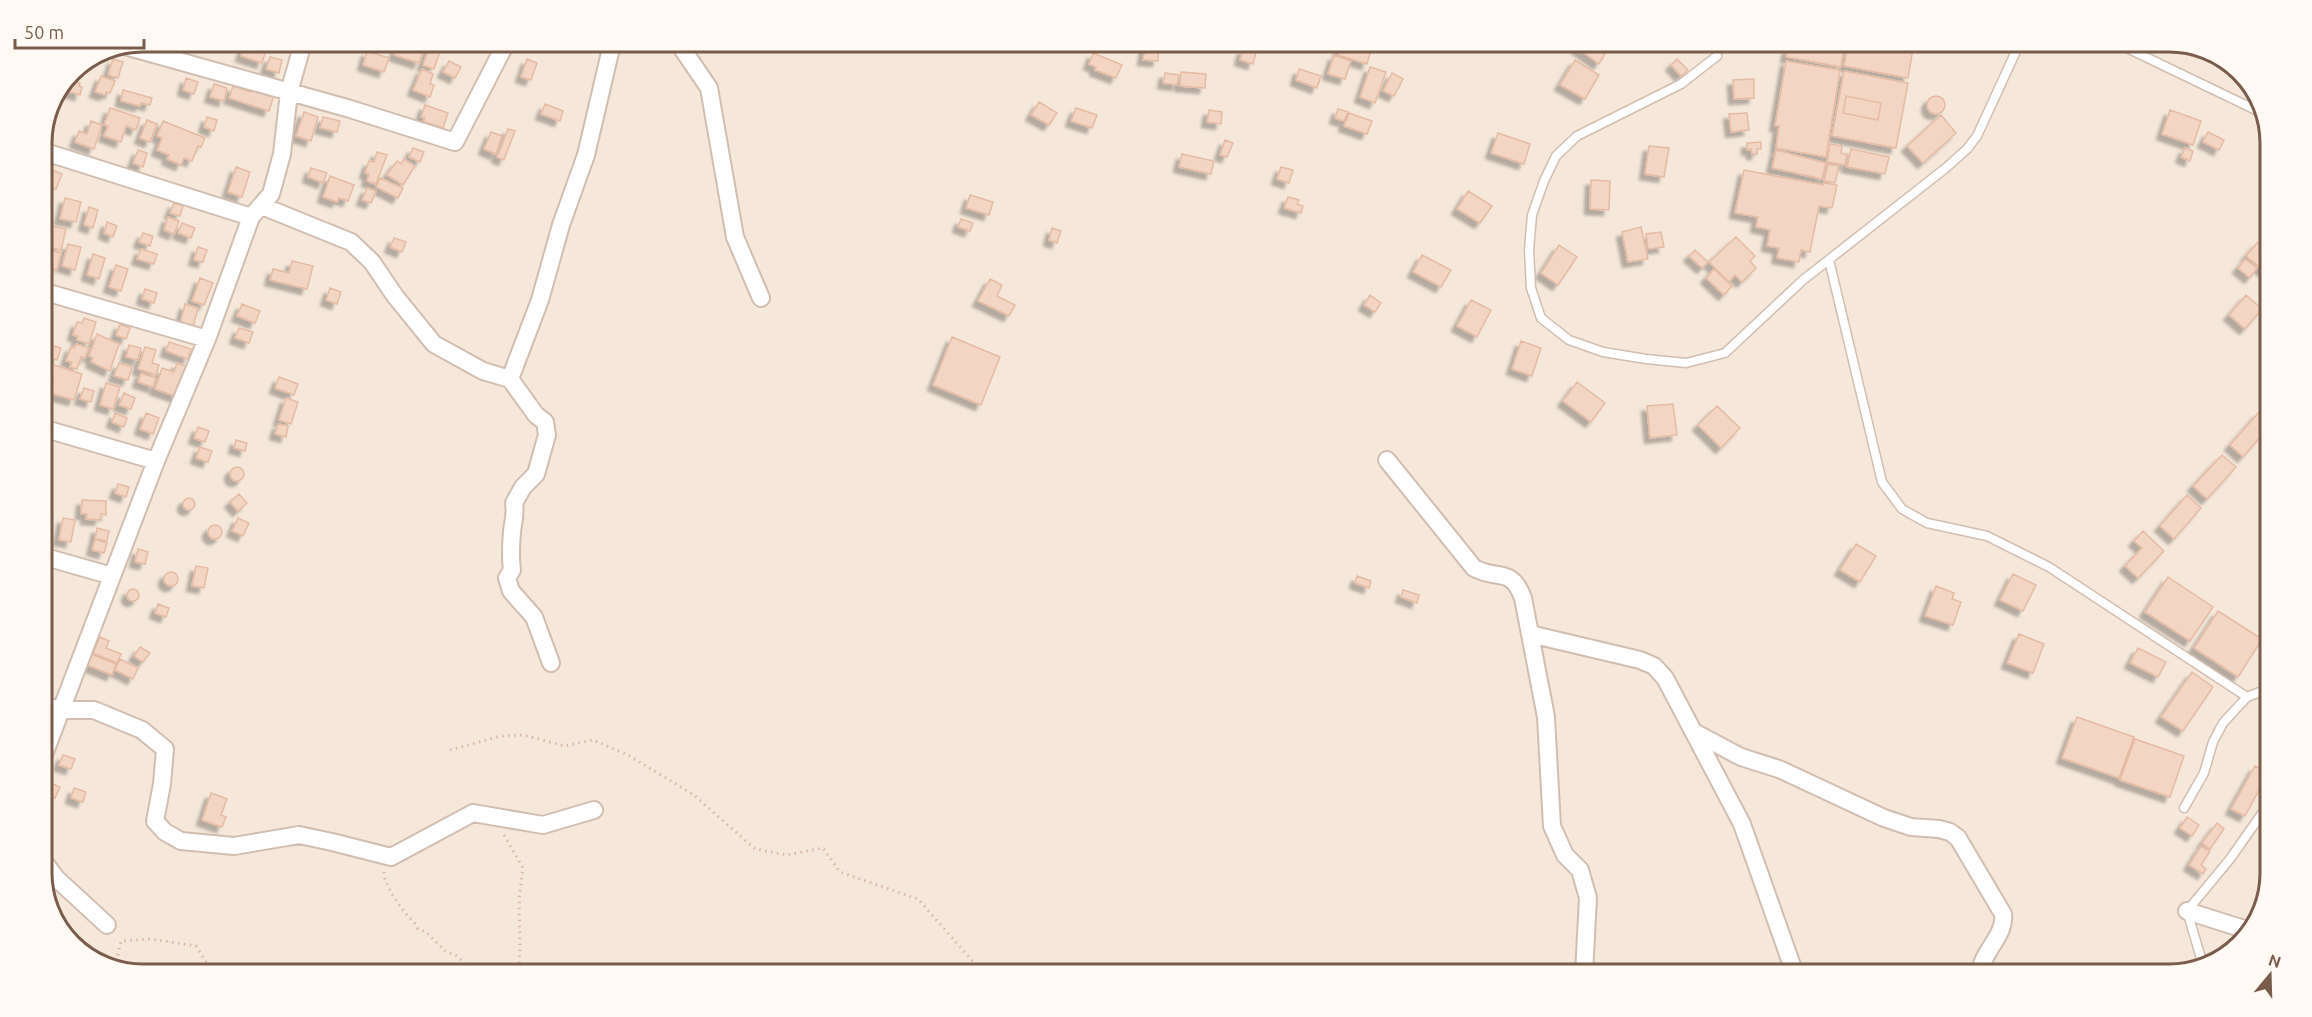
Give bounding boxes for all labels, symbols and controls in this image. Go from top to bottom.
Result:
scale bar [15,12,144,50]
text: 50 m [24,22,64,42]
north arrow [2240,945,2300,1005]
text: N [2266,950,2283,971]

